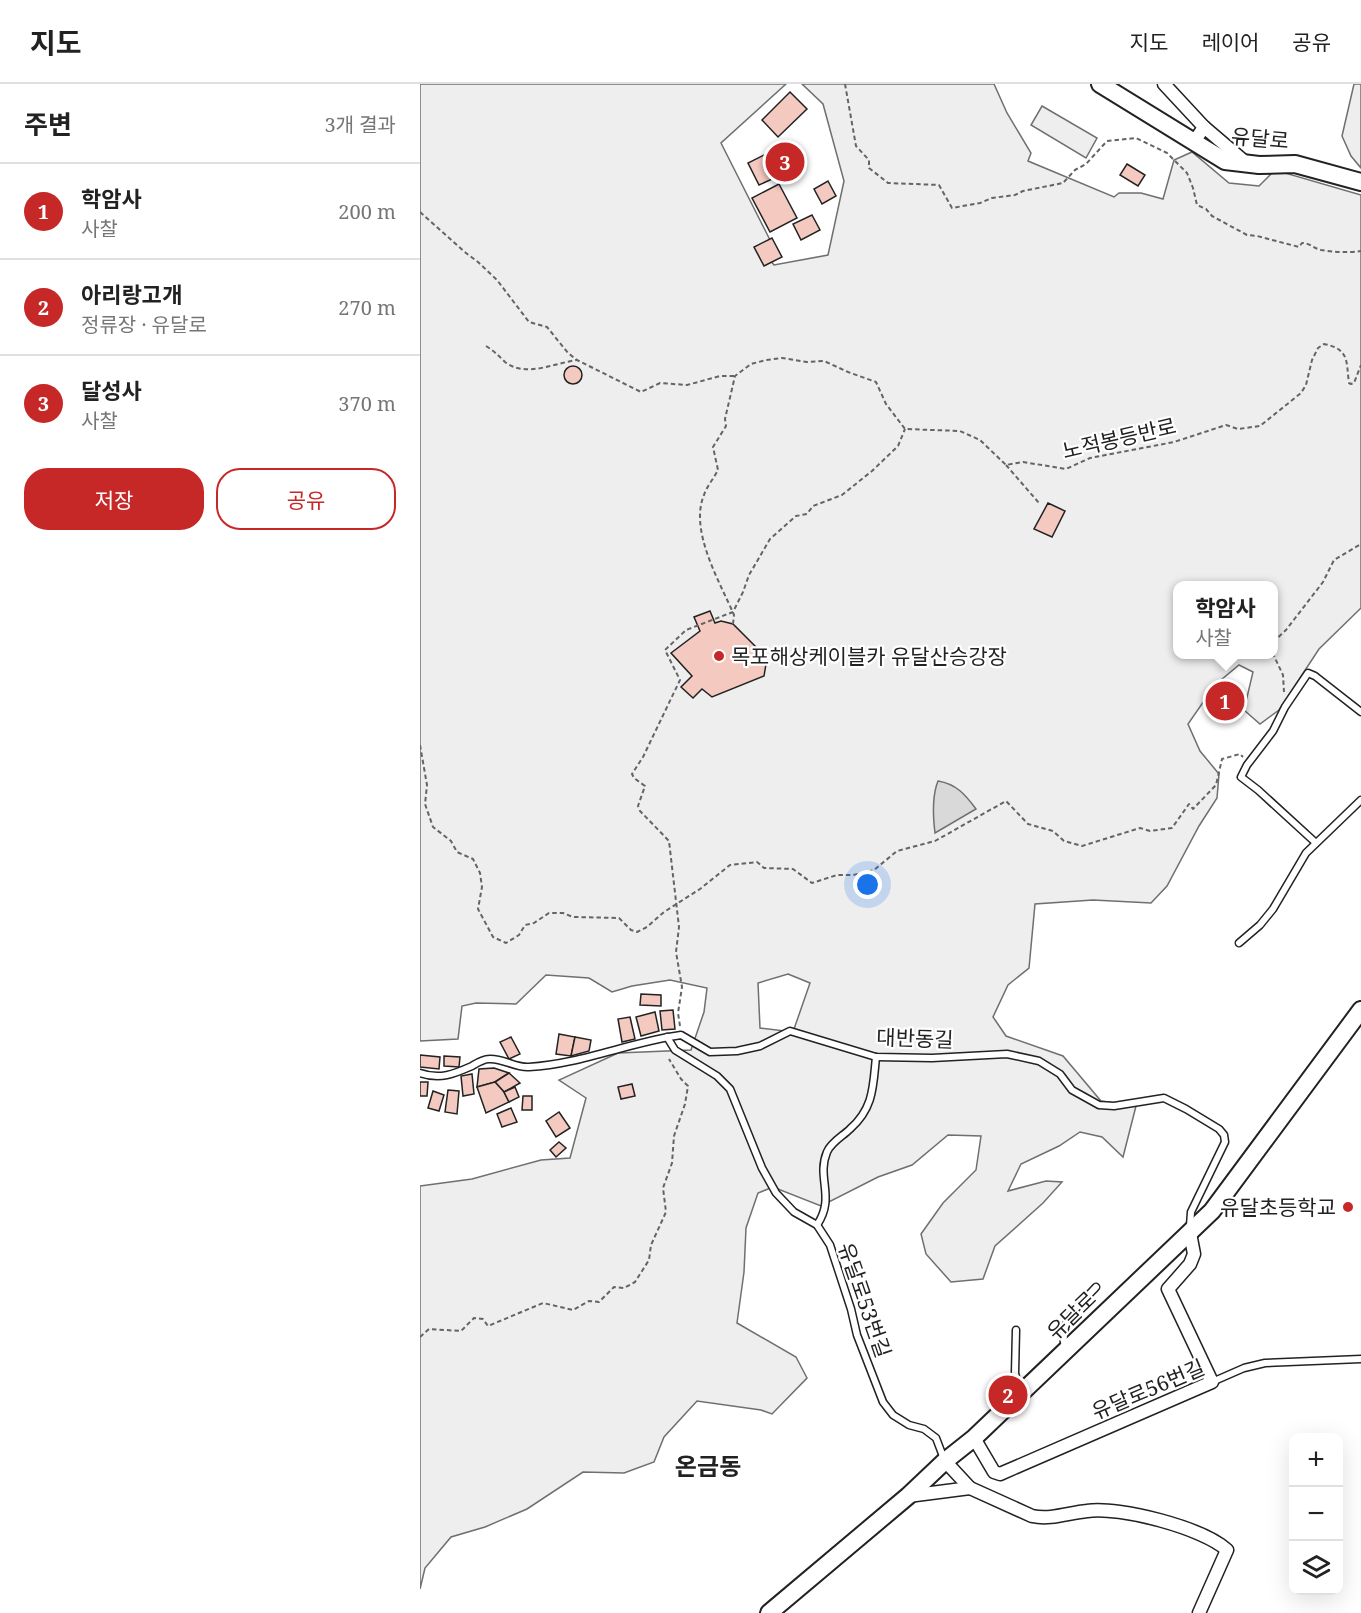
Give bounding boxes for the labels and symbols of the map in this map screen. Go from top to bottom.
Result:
street label: 유달로 [1230,122,1290,154]
pin: 3 [766,140,805,184]
street label: 노적봉등반로 [1059,411,1179,465]
place label: 목포해상케이블카 유달산승강장 [731,642,1007,670]
marker: 목포해상케이블카 유달산승강장 [712,649,726,663]
pin: 1 [1206,678,1244,724]
your location [853,870,882,899]
street label: 대반동길 [876,1023,954,1053]
place label: 유달초등학교 [1220,1193,1336,1221]
marker: 유달초등학교 [1341,1200,1355,1214]
street label: 유달로53번길 [832,1239,898,1361]
street label: 유달로 [1040,1285,1102,1345]
street label: 유달로56번길 [1087,1353,1209,1425]
pin: 2 [988,1372,1028,1418]
district label: 온금동 [675,1449,741,1482]

